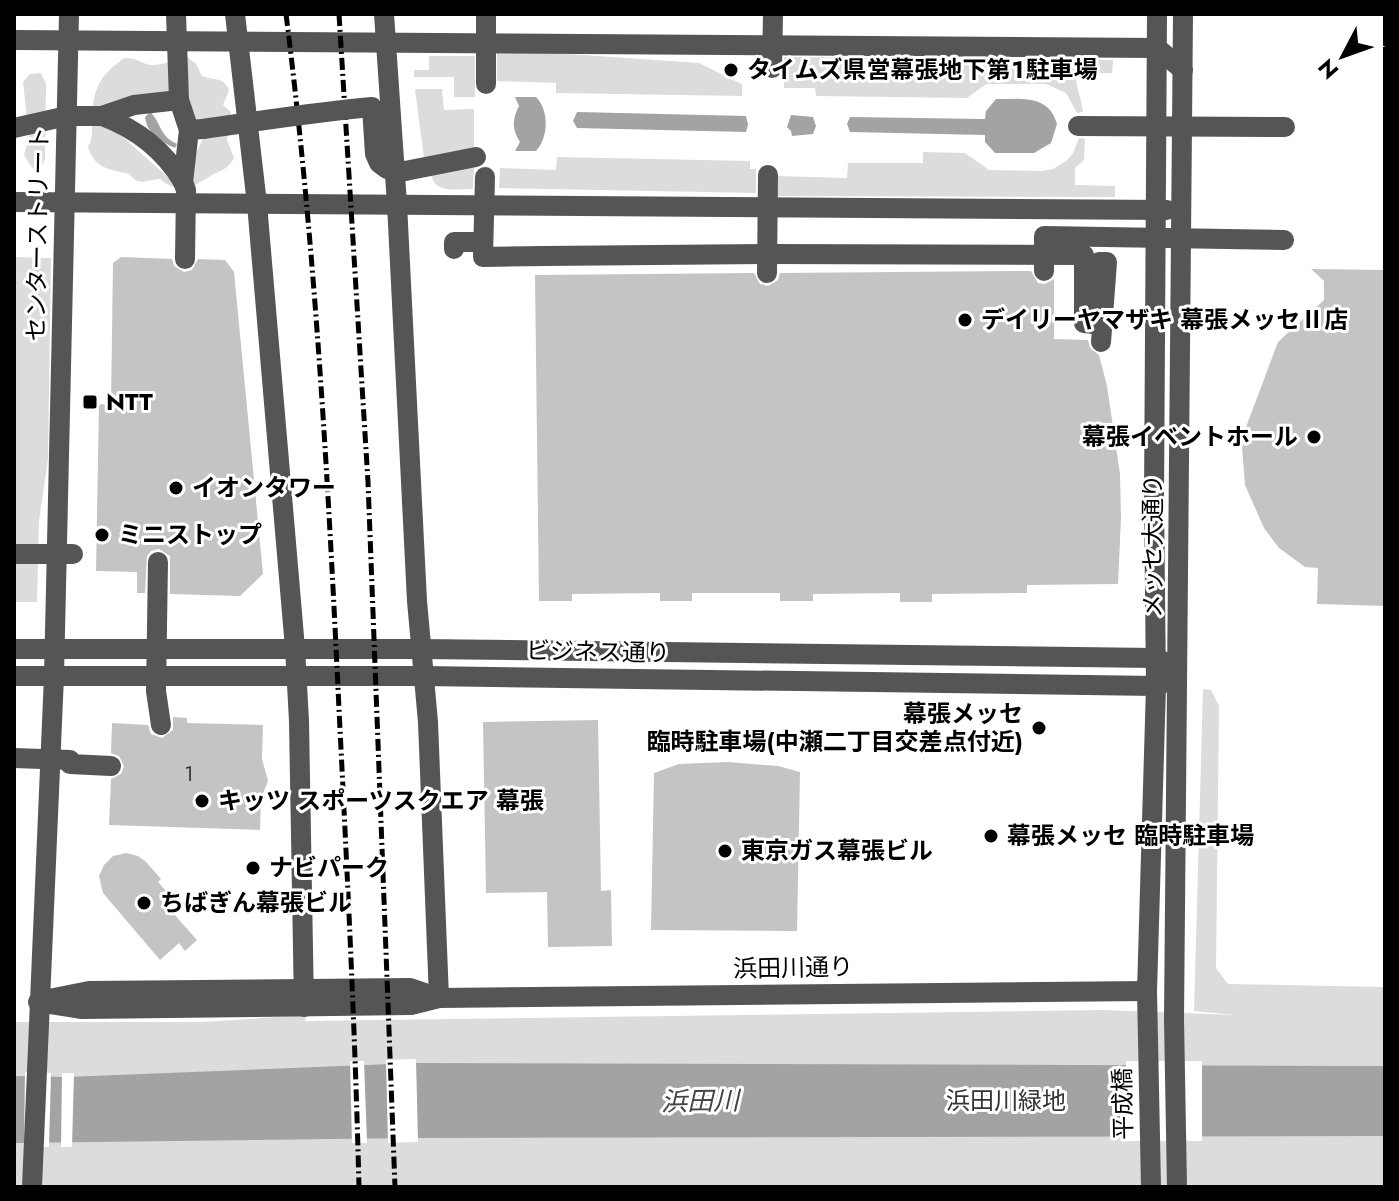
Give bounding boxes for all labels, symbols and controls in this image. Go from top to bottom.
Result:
north arrow [1303,16,1383,96]
place label: タイムズ県営幕張地下第１駐車場 [747,52,1098,87]
text: N [1310,52,1346,86]
marker: タイムズ県営幕張地下第１駐車場 [722,61,740,79]
street label: センターストリート [18,126,57,342]
place label: デイリーヤマザキ 幕張メッセⅡ店 [981,302,1348,337]
marker: デイリーヤマザキ 幕張メッセⅡ店 [956,311,974,329]
place label: NTT [106,384,153,419]
marker: NTT [81,393,99,411]
place label: 幕張イベントホール [1082,419,1298,454]
marker: 幕張イベントホール [1305,428,1323,446]
place label: イオンタワー [192,470,336,505]
street label: メッセ大通り [1135,474,1170,618]
marker: イオンタワー [167,479,185,497]
place label: ミニストップ [118,517,262,552]
marker: ミニストップ [93,526,111,544]
street label: ビジネス通り [526,633,670,670]
place label: 幕張メッセ 臨時駐車場(中瀬二丁目交差点付近) [647,696,1023,759]
marker: 幕張メッセ 臨時駐車場(中瀬二丁目交差点付近) [1030,719,1048,737]
house number: 1 [185,760,194,789]
place label: キッツ スポーツスクエア 幕張 [218,783,544,818]
marker: キッツ スポーツスクエア 幕張 [193,792,211,810]
place label: 幕張メッセ 臨時駐車場 [1007,818,1254,853]
marker: 幕張メッセ 臨時駐車場 [982,827,1000,845]
place label: 東京ガス幕張ビル [741,833,933,868]
marker: 東京ガス幕張ビル [716,842,734,860]
place label: ナビパーク [269,850,389,885]
marker: ナビパーク [244,859,262,877]
place label: ちばぎん幕張ビル [160,885,352,920]
marker: ちばぎん幕張ビル [135,894,153,912]
street label: 浜田川通り [733,949,853,986]
street label: 平成橋 [1104,1068,1141,1140]
water label: 浜田川 [661,1081,742,1121]
park label: 浜田川緑地 [946,1083,1066,1118]

